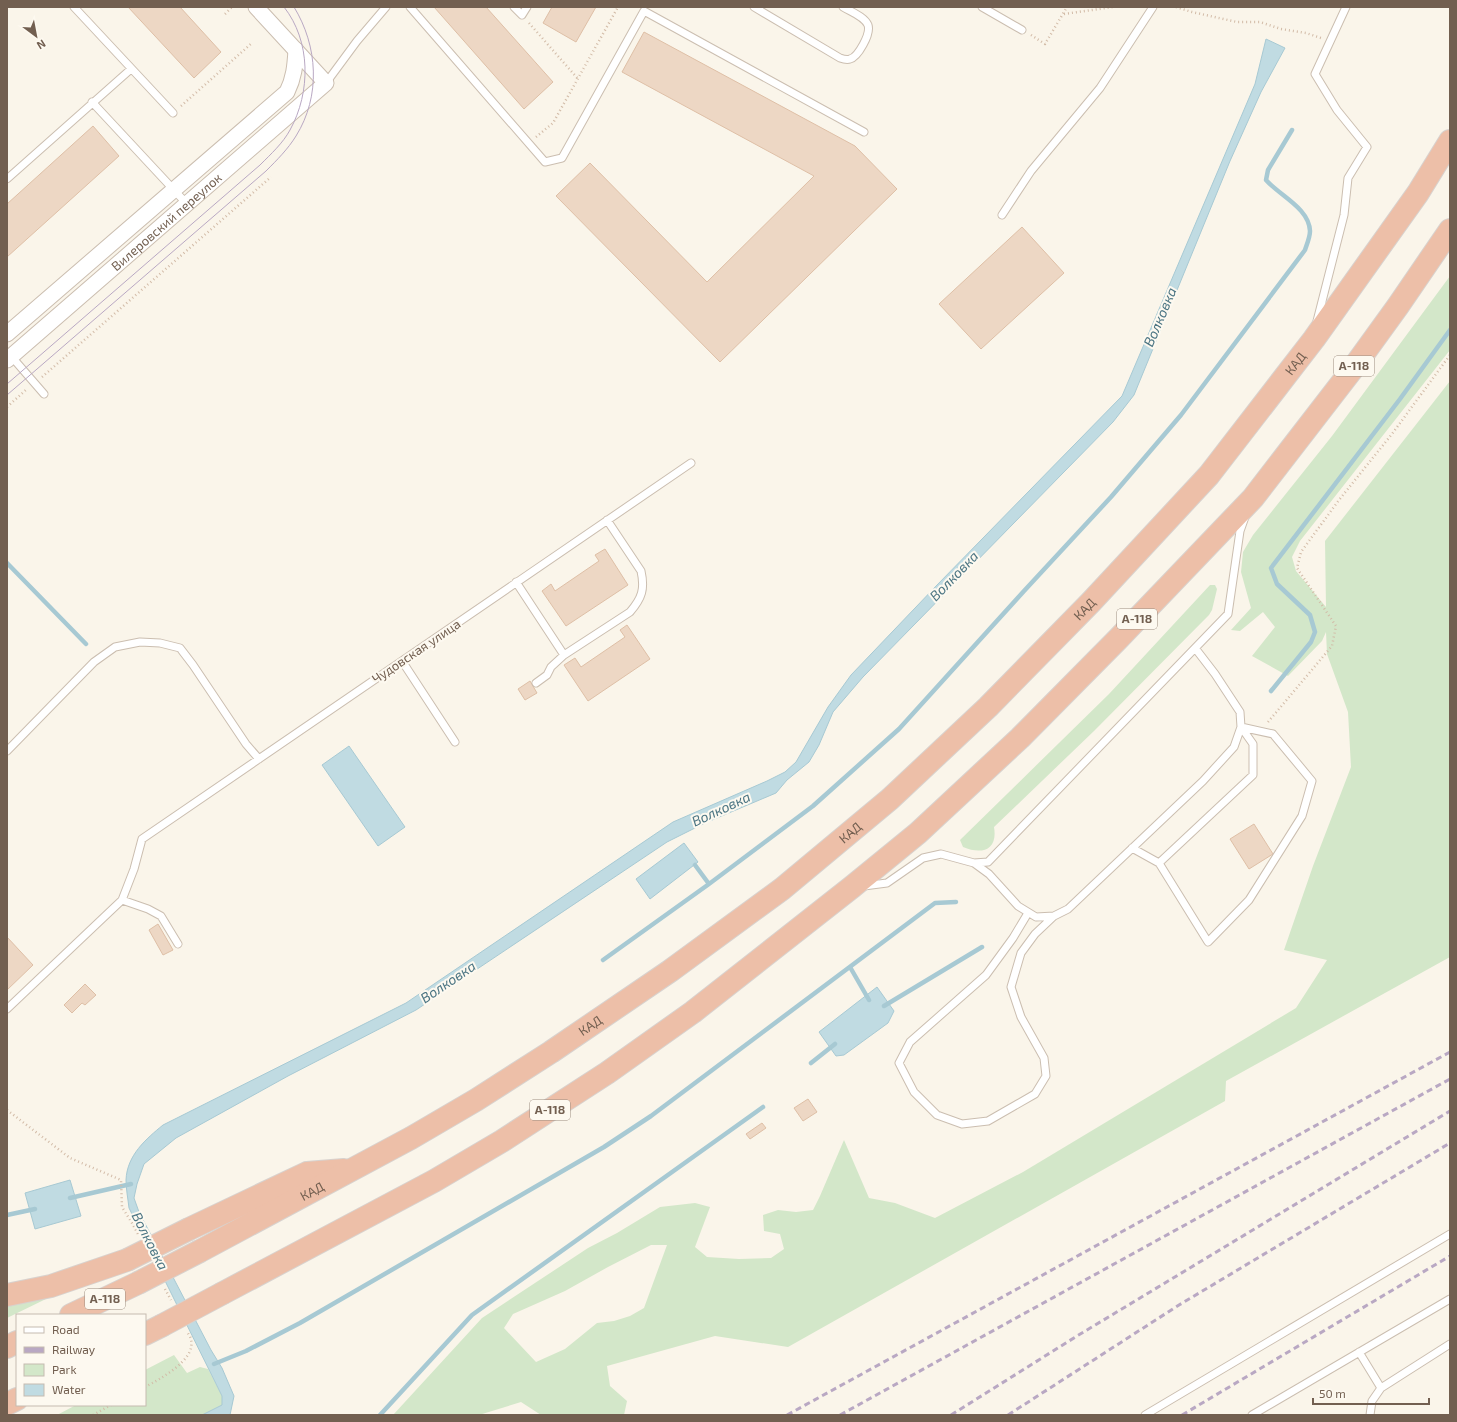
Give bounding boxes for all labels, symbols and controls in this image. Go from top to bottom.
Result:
north arrow [16,16,56,56]
text: N [35,37,48,53]
street label: Вилеровский переулок [108,169,225,274]
water label: Волковка [1139,285,1180,349]
street label: КАД [1281,349,1309,378]
road number: А-118 [1334,356,1374,376]
water label: Волковка [926,547,982,604]
street label: КАД [1070,594,1099,623]
road number: А-118 [1117,609,1157,629]
street label: Чудовская улица [369,615,463,687]
water label: Волковка [689,788,753,830]
street label: КАД [835,818,865,846]
water label: Волковка [417,957,478,1006]
street label: КАД [575,1012,605,1039]
road number: А-118 [530,1100,570,1120]
street label: КАД [297,1178,327,1204]
water label: Волковка [129,1209,172,1273]
road number: А-118 [85,1289,125,1309]
legend [16,1314,146,1406]
text: Road [52,1322,80,1336]
text: Railway [52,1342,96,1356]
text: Park [52,1362,77,1376]
scale bar [1313,1380,1429,1406]
text: Water [52,1382,86,1396]
text: 50 m [1319,1386,1346,1400]

